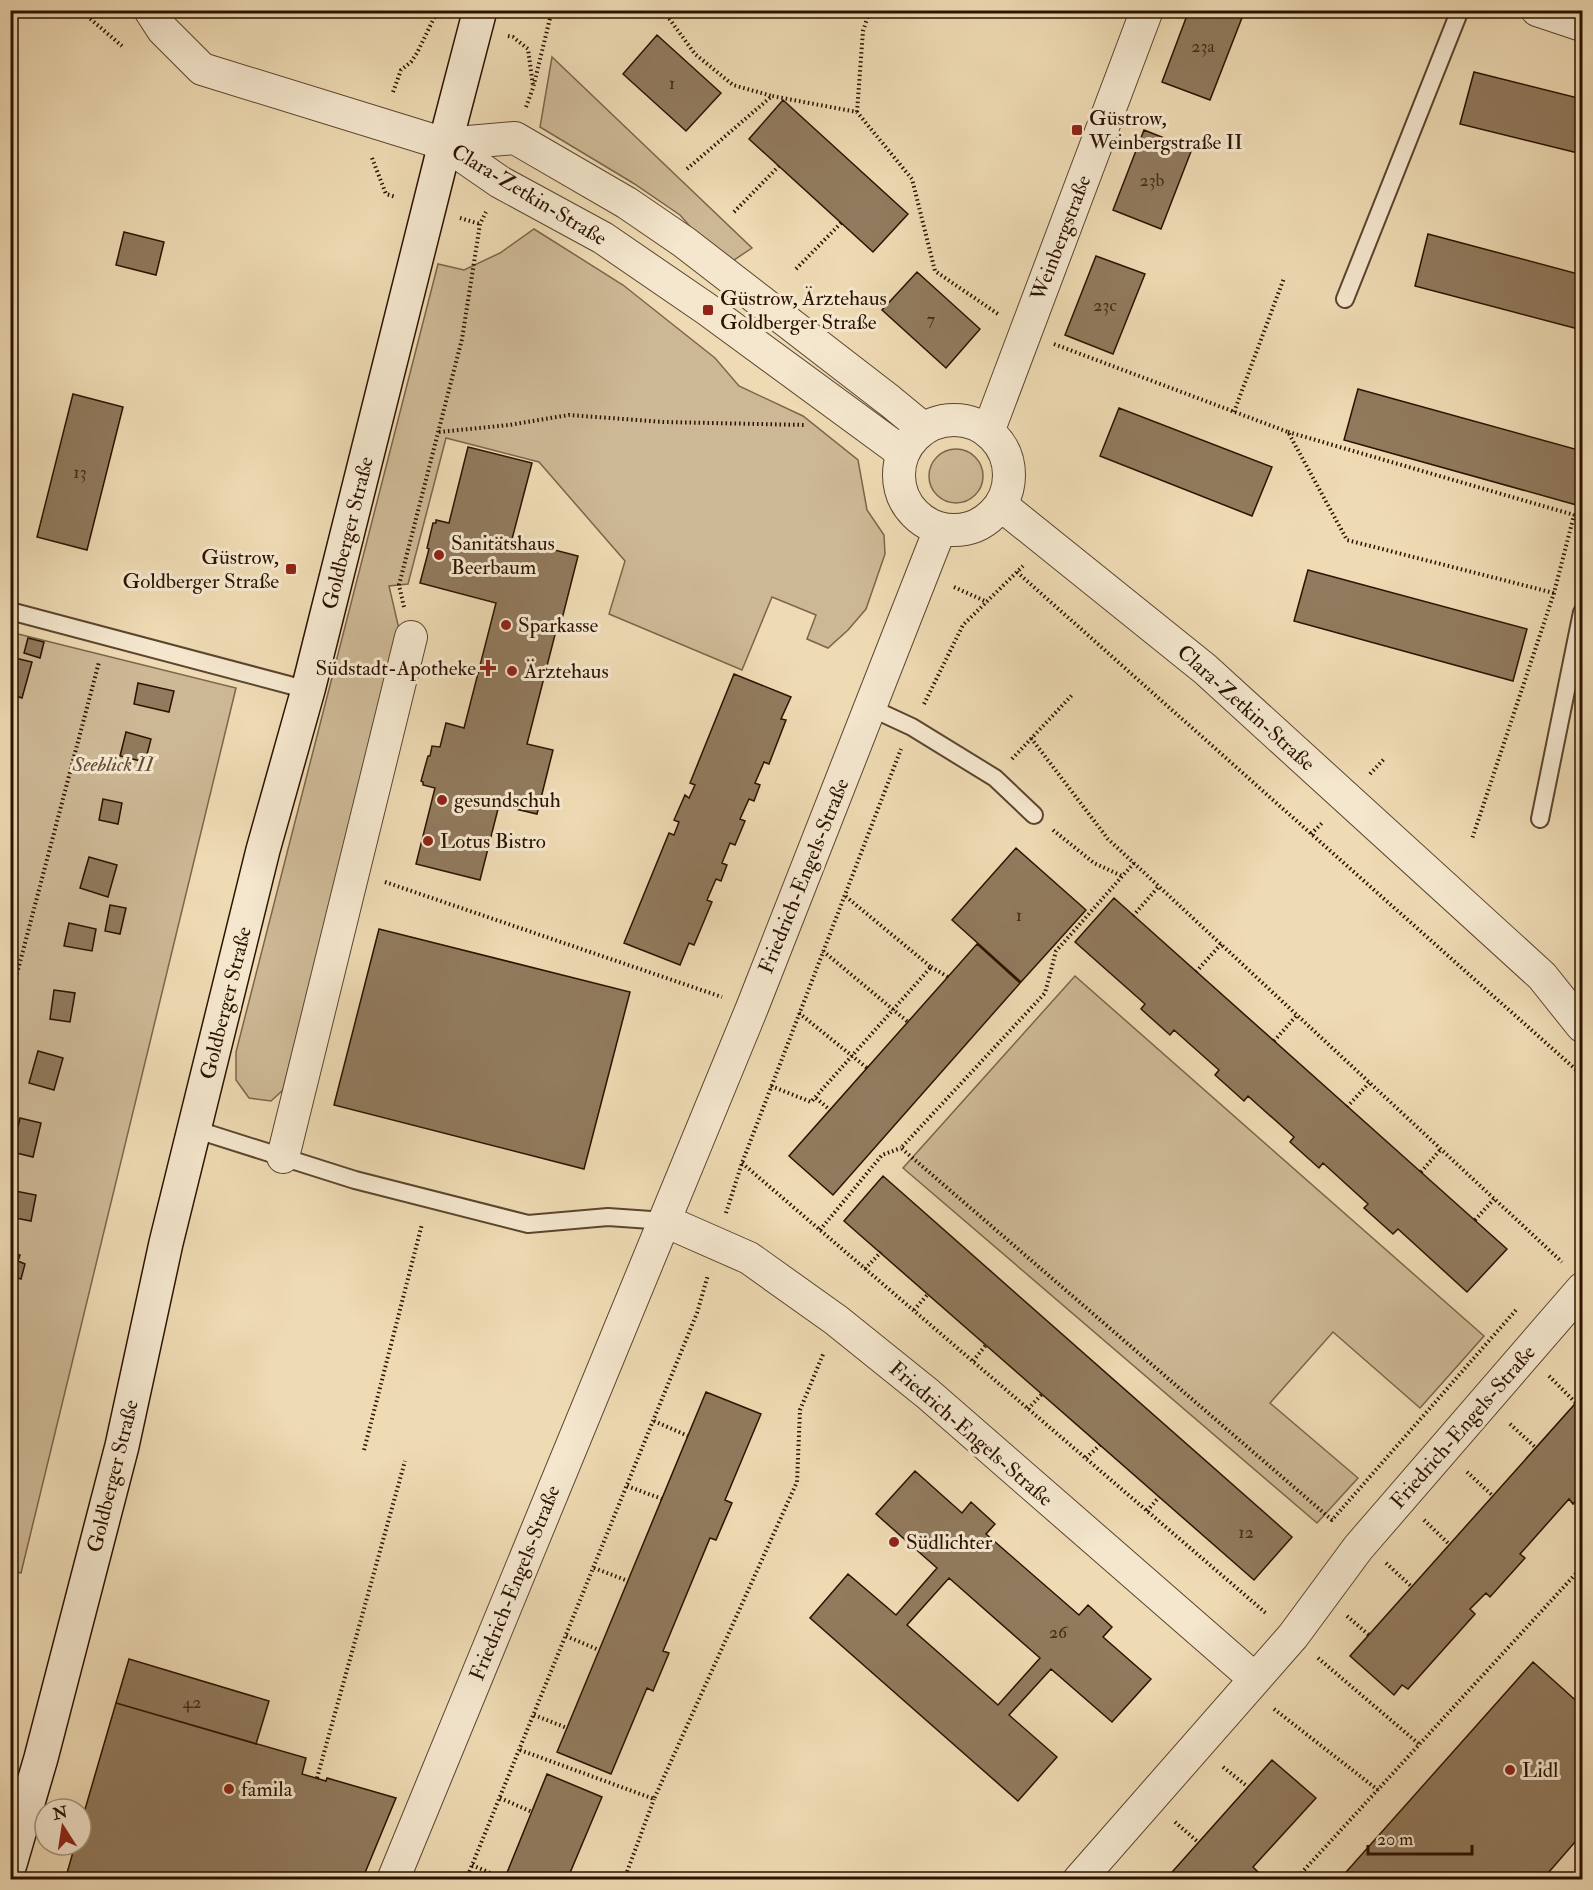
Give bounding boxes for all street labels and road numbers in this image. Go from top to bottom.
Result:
street label: Clara-Zetkin-Straße [446,138,612,252]
street label: Weinbergstraße [1024,171,1097,306]
street label: Goldberger Straße [316,454,380,612]
street label: Clara-Zetkin-Straße [1171,639,1321,777]
street label: Friedrich-Engels-Straße [752,774,856,978]
street label: Goldberger Straße [194,924,258,1082]
street label: Friedrich-Engels-Straße [1384,1339,1542,1514]
street label: Friedrich-Engels-Straße [884,1355,1059,1513]
street label: Goldberger Straße [81,1397,145,1555]
street label: Friedrich-Engels-Straße [463,1481,567,1685]

